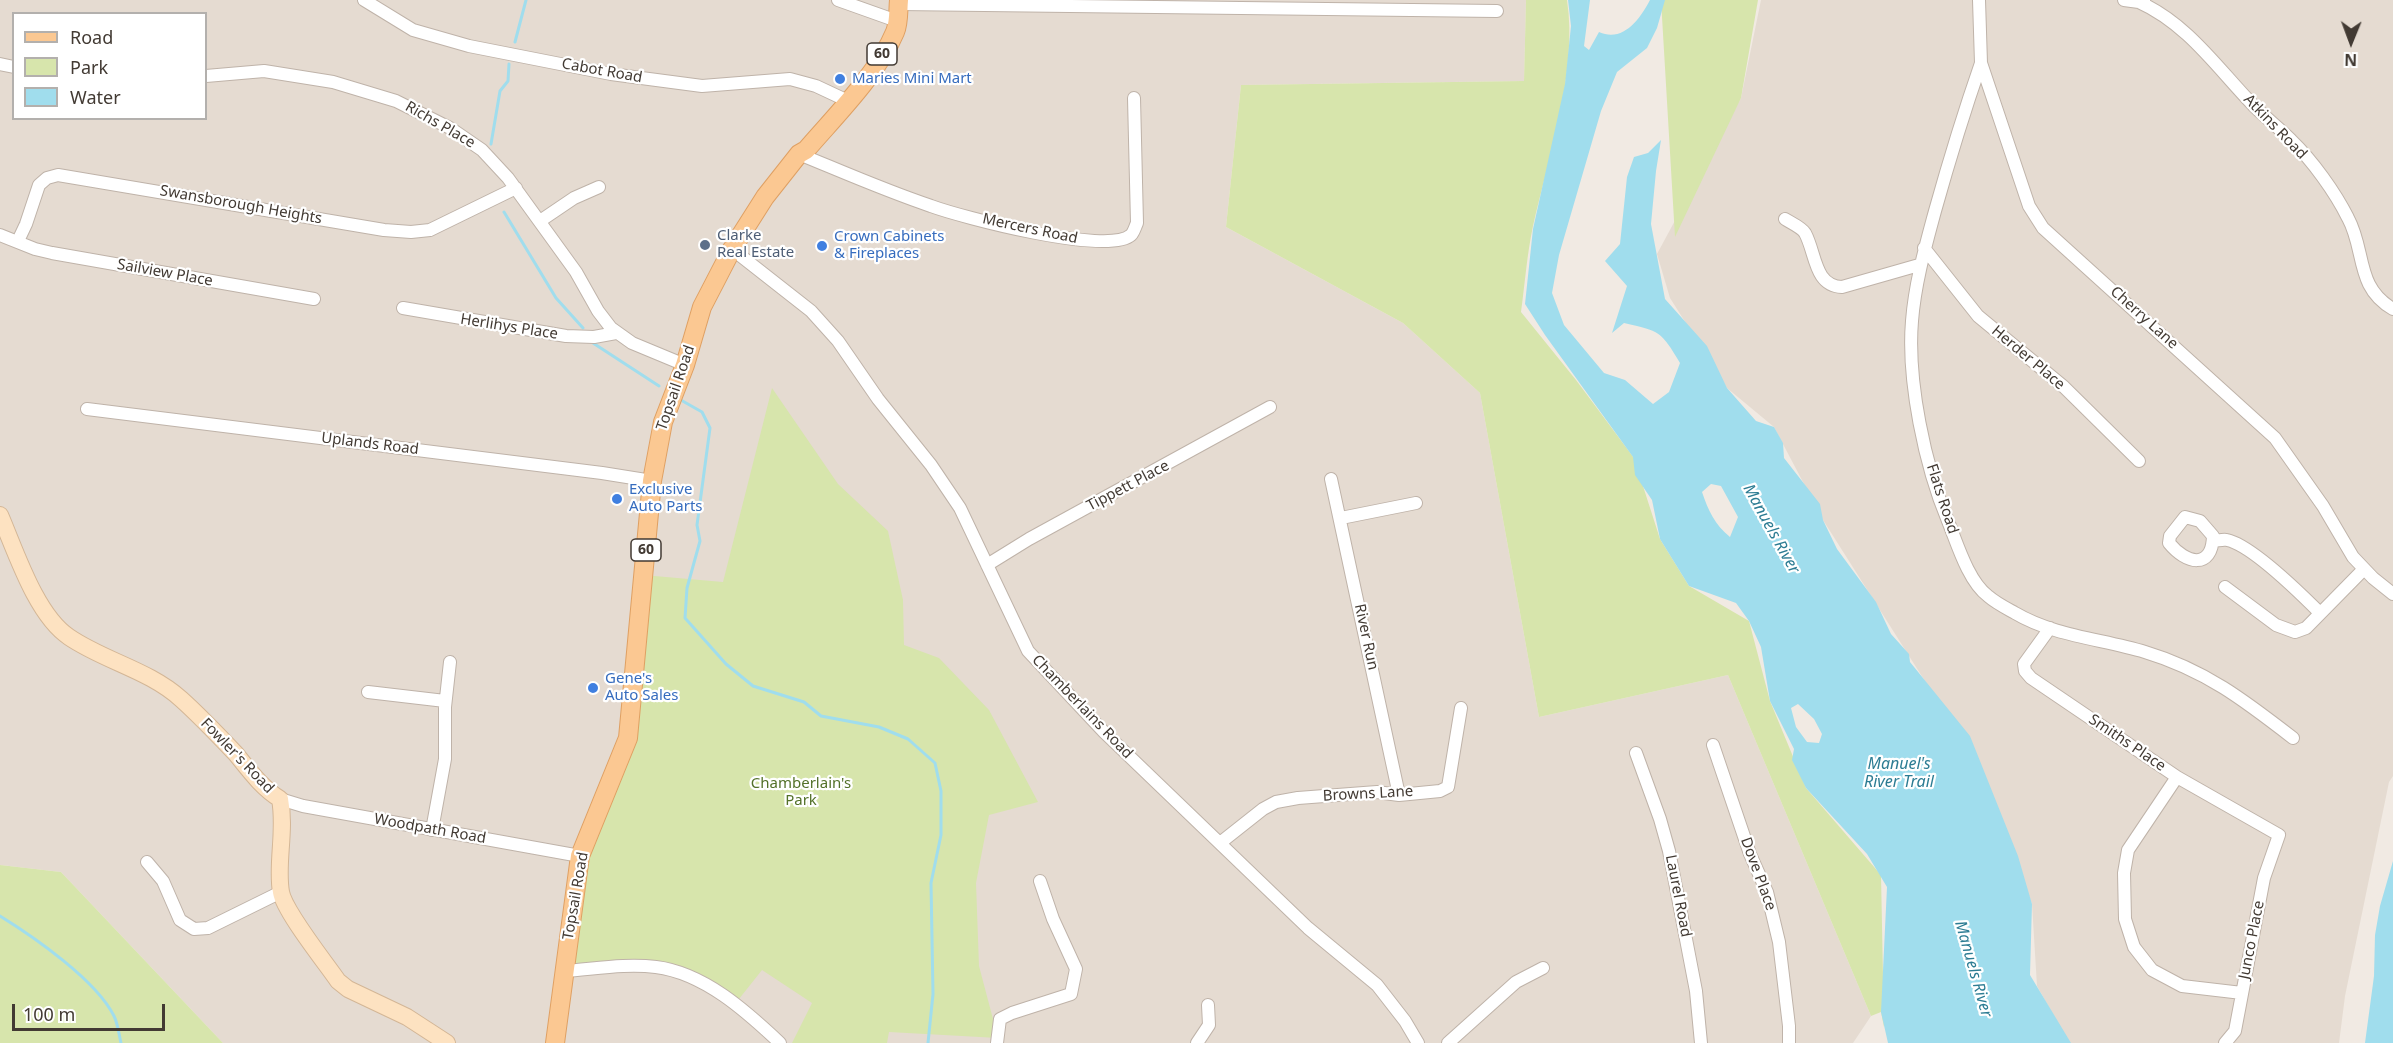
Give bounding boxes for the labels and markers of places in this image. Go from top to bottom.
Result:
place label: Maries Mini Mart [852,70,972,88]
marker: Maries Mini Mart [833,72,847,86]
place label: Clarke Real Estate [717,227,794,262]
place label: Crown Cabinets & Fireplaces [834,228,944,263]
marker: Clarke Real Estate [698,238,712,252]
marker: Crown Cabinets & Fireplaces [815,239,829,253]
place label: Exclusive Auto Parts [629,481,703,516]
marker: Exclusive Auto Parts [610,492,624,506]
place label: Gene's Auto Sales [605,670,678,705]
marker: Gene's Auto Sales [586,681,600,695]

